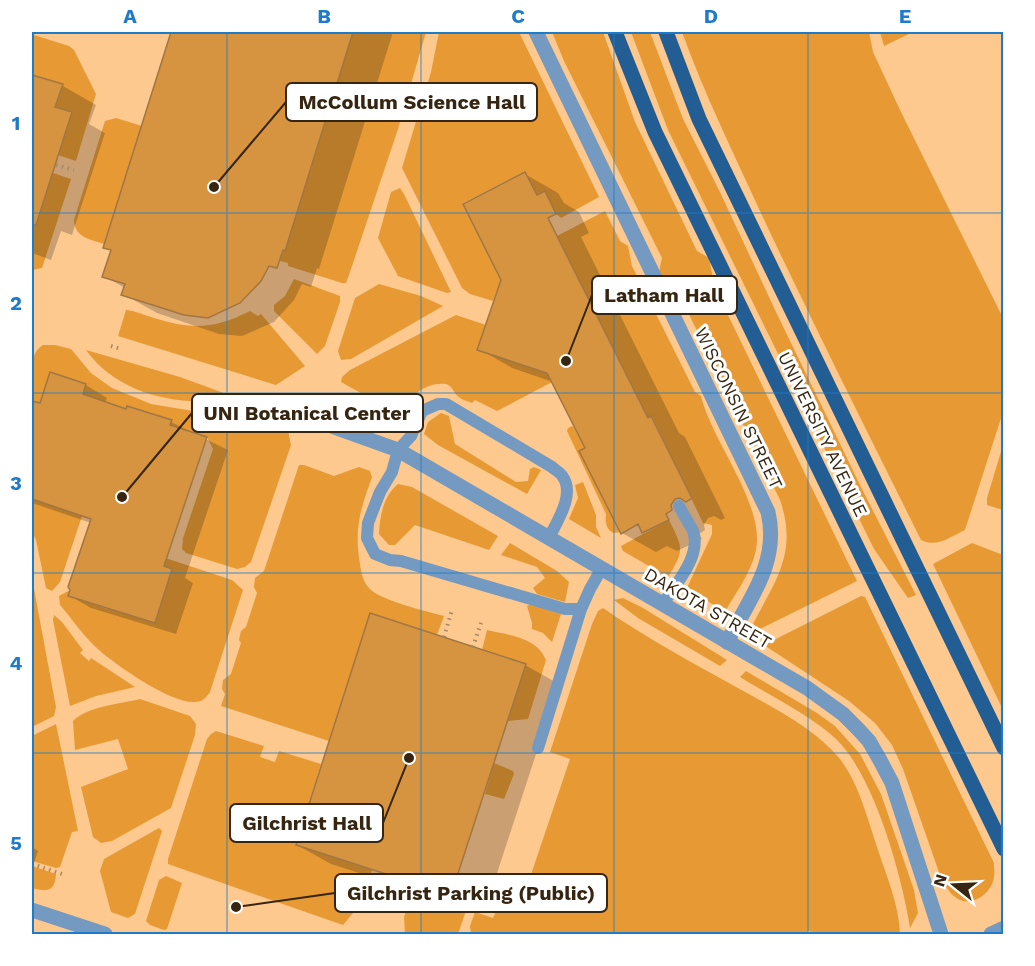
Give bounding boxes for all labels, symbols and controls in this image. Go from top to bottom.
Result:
text: A [123,4,137,28]
text: B [317,4,331,28]
text: C [511,4,525,28]
text: D [704,4,718,28]
text: E [899,4,911,28]
callout: McCollum Science Hall [286,83,537,121]
text: McCollum Science Hall [298,90,526,114]
text: 1 [12,111,20,135]
callout: Latham Hall [592,276,737,314]
text: Latham Hall [604,283,725,307]
text: 2 [10,291,22,315]
street label: WISCONSIN STREET [691,324,787,492]
street label: UNIVERSITY AVENUE [774,348,872,520]
callout: UNI Botanical Center [192,394,423,432]
text: UNI Botanical Center [204,401,411,425]
text: 3 [10,471,22,495]
street label: DAKOTA STREET [641,563,775,653]
text: 4 [10,651,23,675]
callout: Gilchrist Hall [230,804,383,842]
text: Gilchrist Hall [242,811,372,835]
text: 5 [10,831,22,855]
north arrow [924,855,984,915]
text: N [929,872,951,889]
callout: Gilchrist Parking (Public) [335,874,607,912]
text: Gilchrist Parking (Public) [347,881,595,905]

